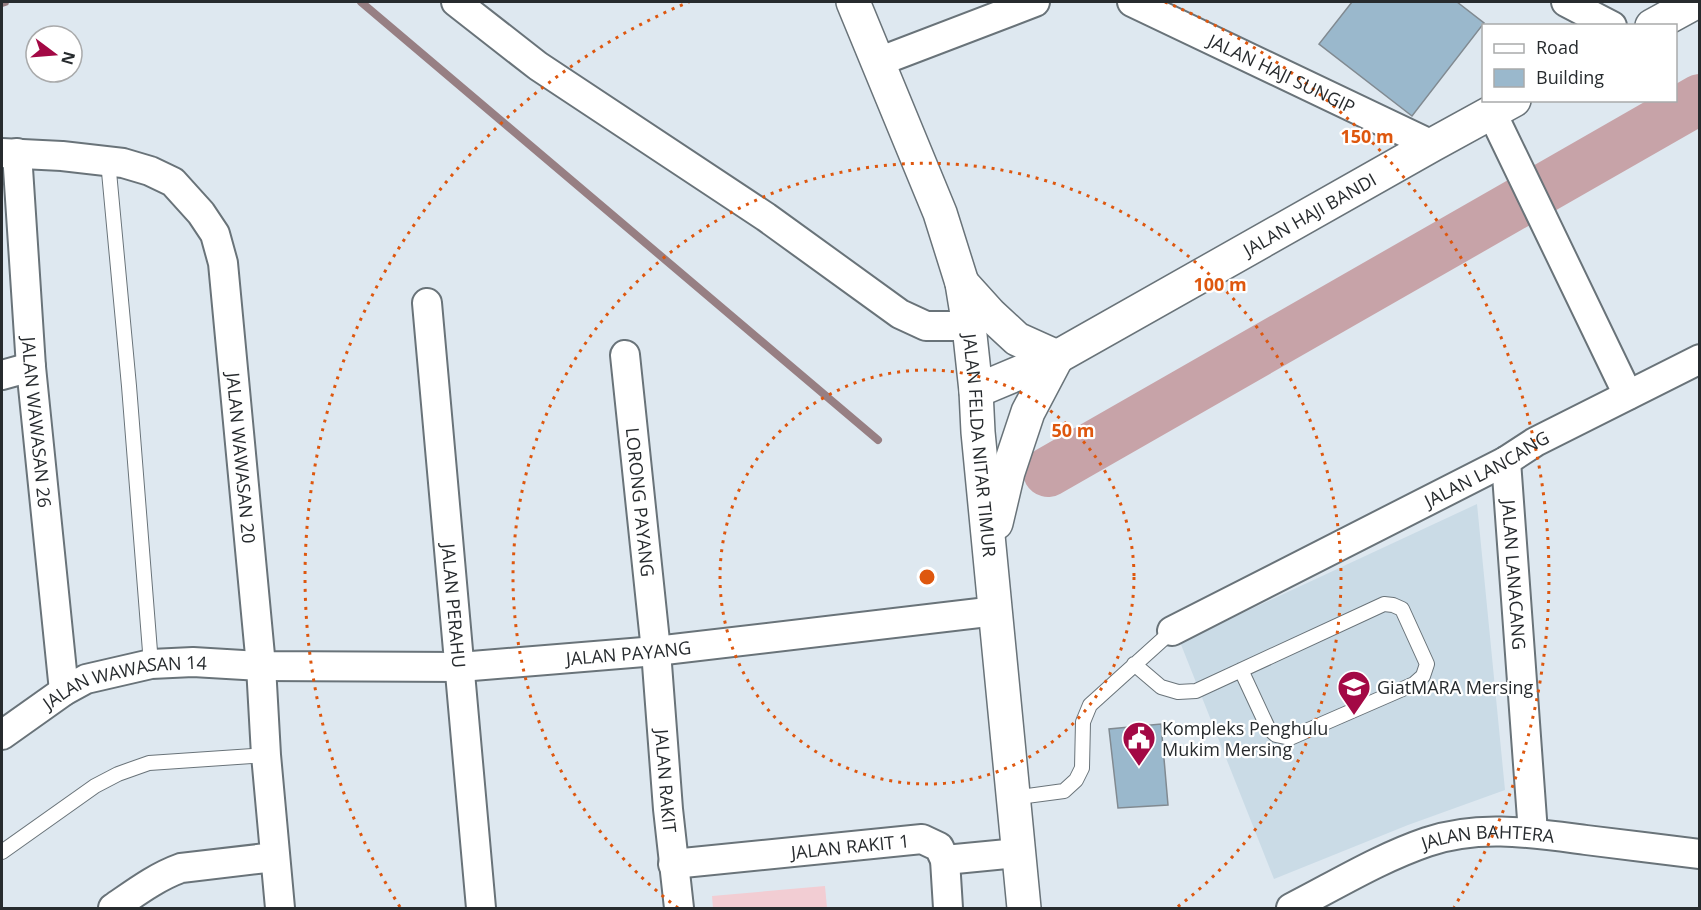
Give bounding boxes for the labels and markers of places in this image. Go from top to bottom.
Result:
centre of rings [917,567,937,587]
school or university icon: GiatMARA Mersing [1336,669,1372,716]
place label: GiatMARA Mersing [1377,675,1534,699]
place label: Kompleks Penghulu Mukim Mersing [1162,716,1328,761]
public building icon: Kompleks Penghulu Mukim Mersing [1121,720,1157,767]

